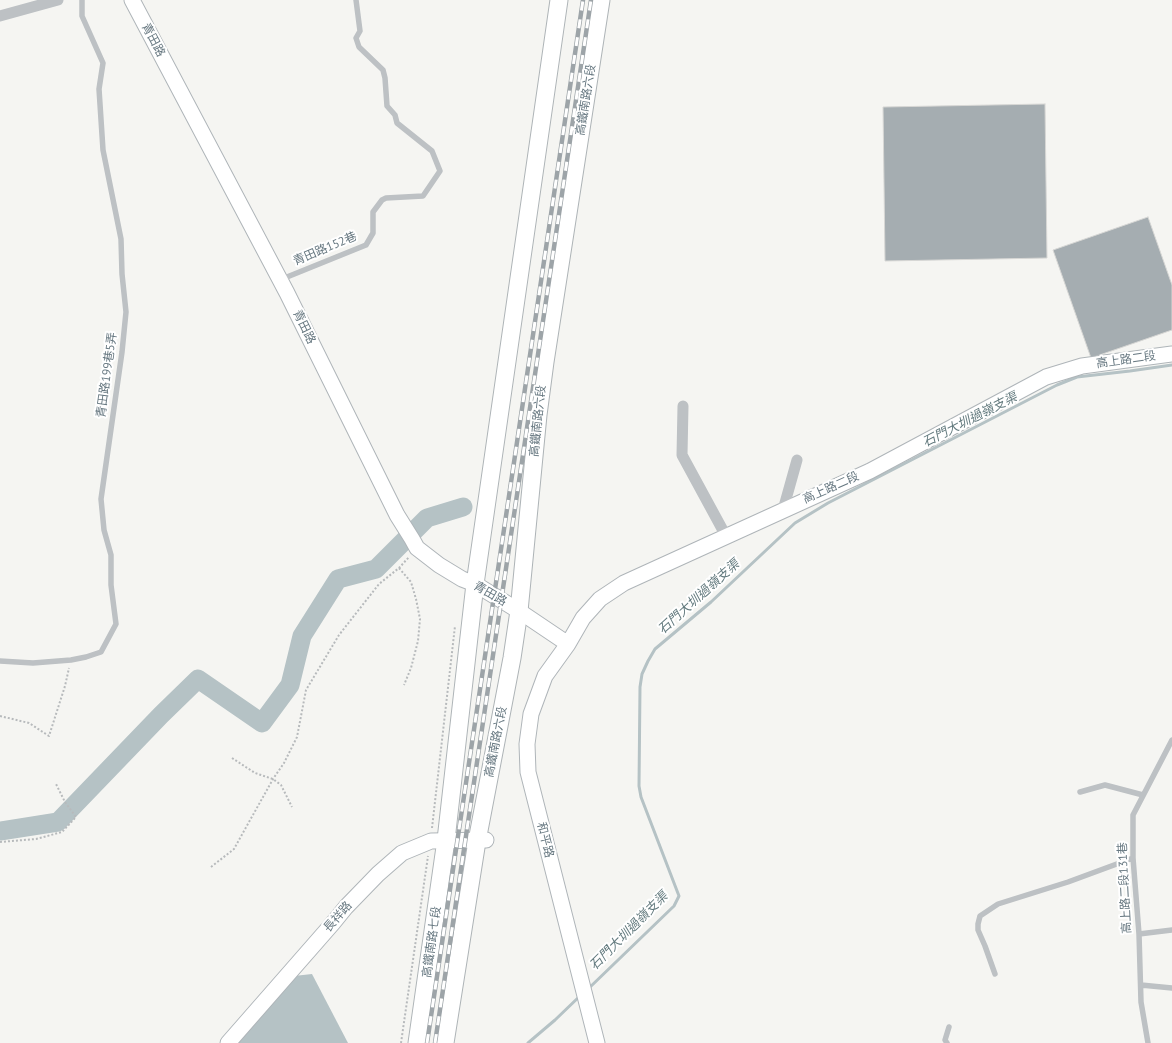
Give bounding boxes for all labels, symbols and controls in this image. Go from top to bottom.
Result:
street label: 青田路 [138,21,168,59]
street label: 高鐵南路六段 [573,63,599,137]
street label: 青田路152巷 [291,229,359,269]
street label: 青田路 [290,308,318,346]
street label: 青田路199巷5弄 [94,331,120,419]
street label: 高上路二段 [1095,349,1157,371]
street label: 高鐵南路六段 [527,384,549,458]
water label: 石門大圳過嶺支渠 [920,389,1020,451]
street label: 高上路二段 [801,469,861,507]
water label: 石門大圳過嶺支渠 [655,556,743,638]
street label: 青田路 [471,579,509,609]
street label: 高鐵南路六段 [482,705,510,779]
street label: 和平路 [534,821,556,859]
street label: 高上路二段131巷 [1115,842,1135,934]
water label: 石門大圳過嶺支渠 [587,889,671,973]
street label: 長祥路 [321,899,355,935]
street label: 高鐵南路七段 [420,905,444,979]

